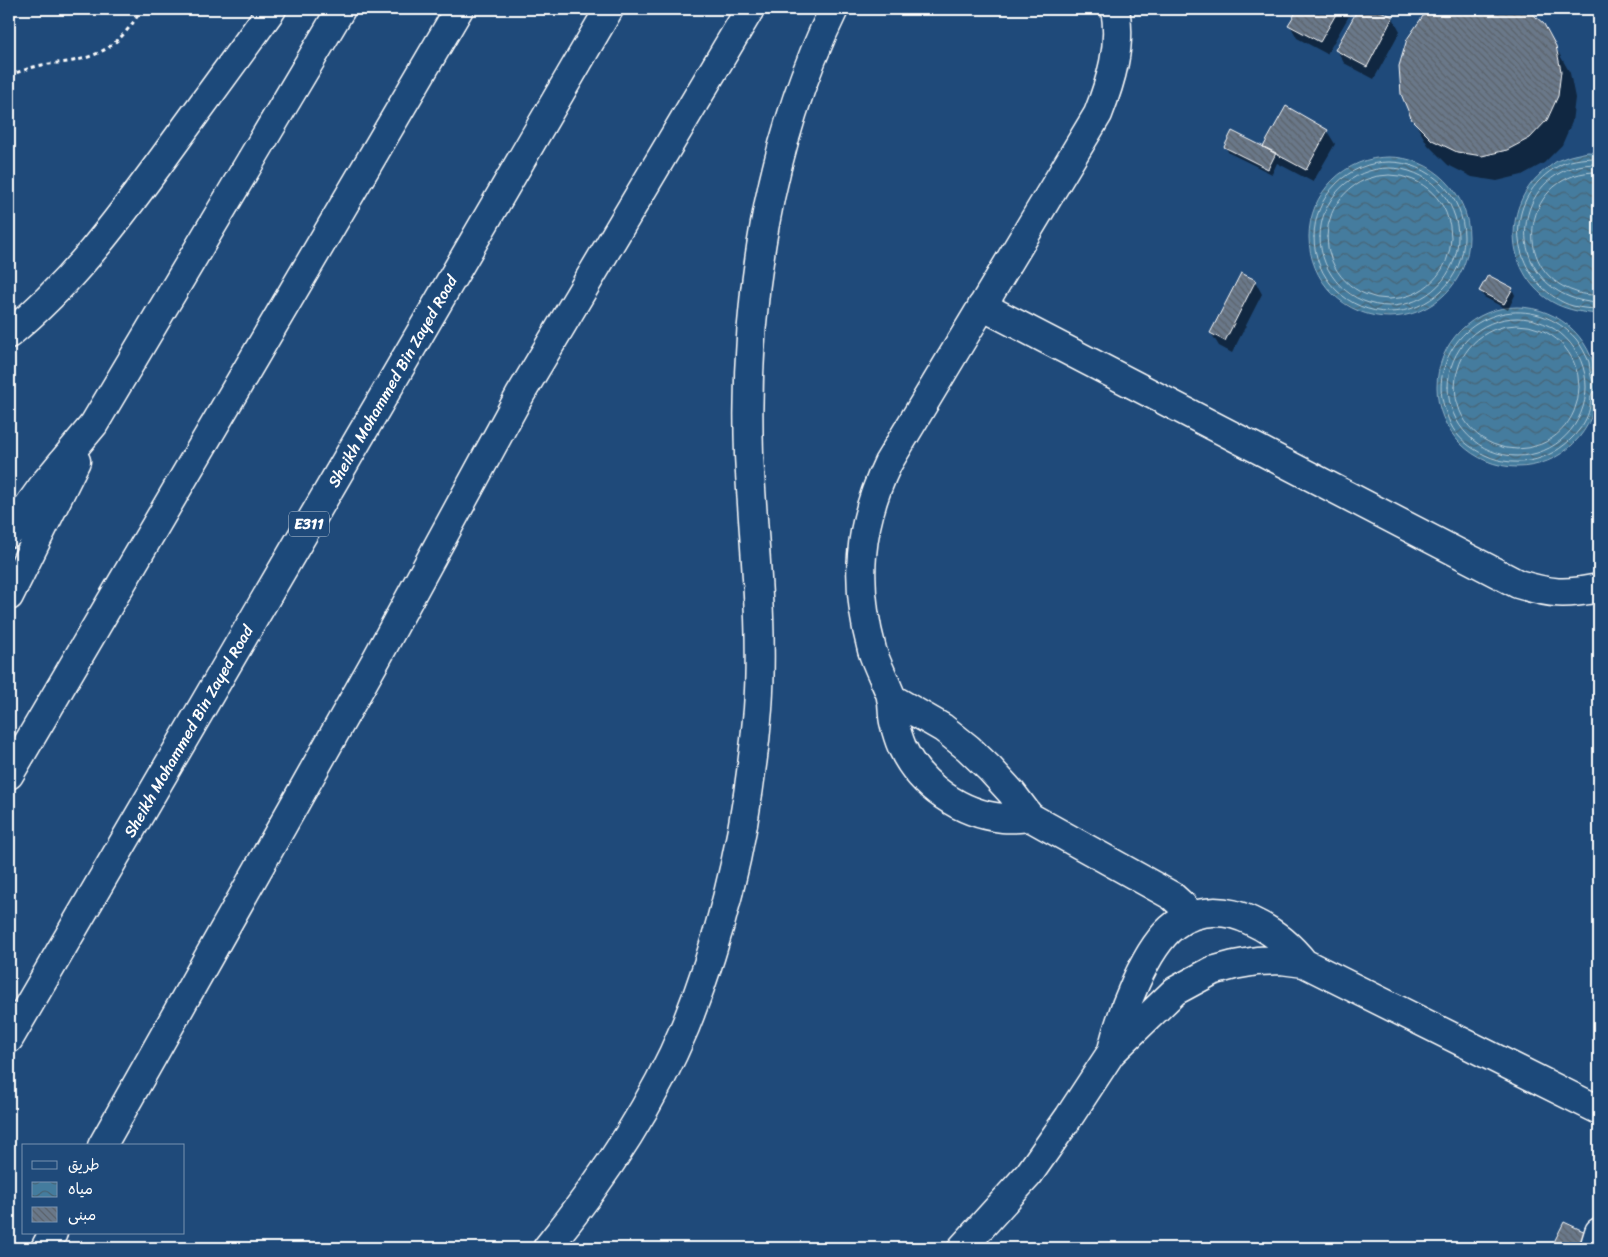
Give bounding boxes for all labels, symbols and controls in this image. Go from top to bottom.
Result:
street label: Sheikh Mohammed Bin Zayed Road [319,268,466,493]
road number: E311 [289,512,329,536]
street label: Sheikh Mohammed Bin Zayed Road [115,618,262,843]
legend [22,1144,185,1234]
text: طريق [68,1152,100,1178]
text: مياه [68,1176,93,1202]
text: مبنى [68,1202,96,1228]

